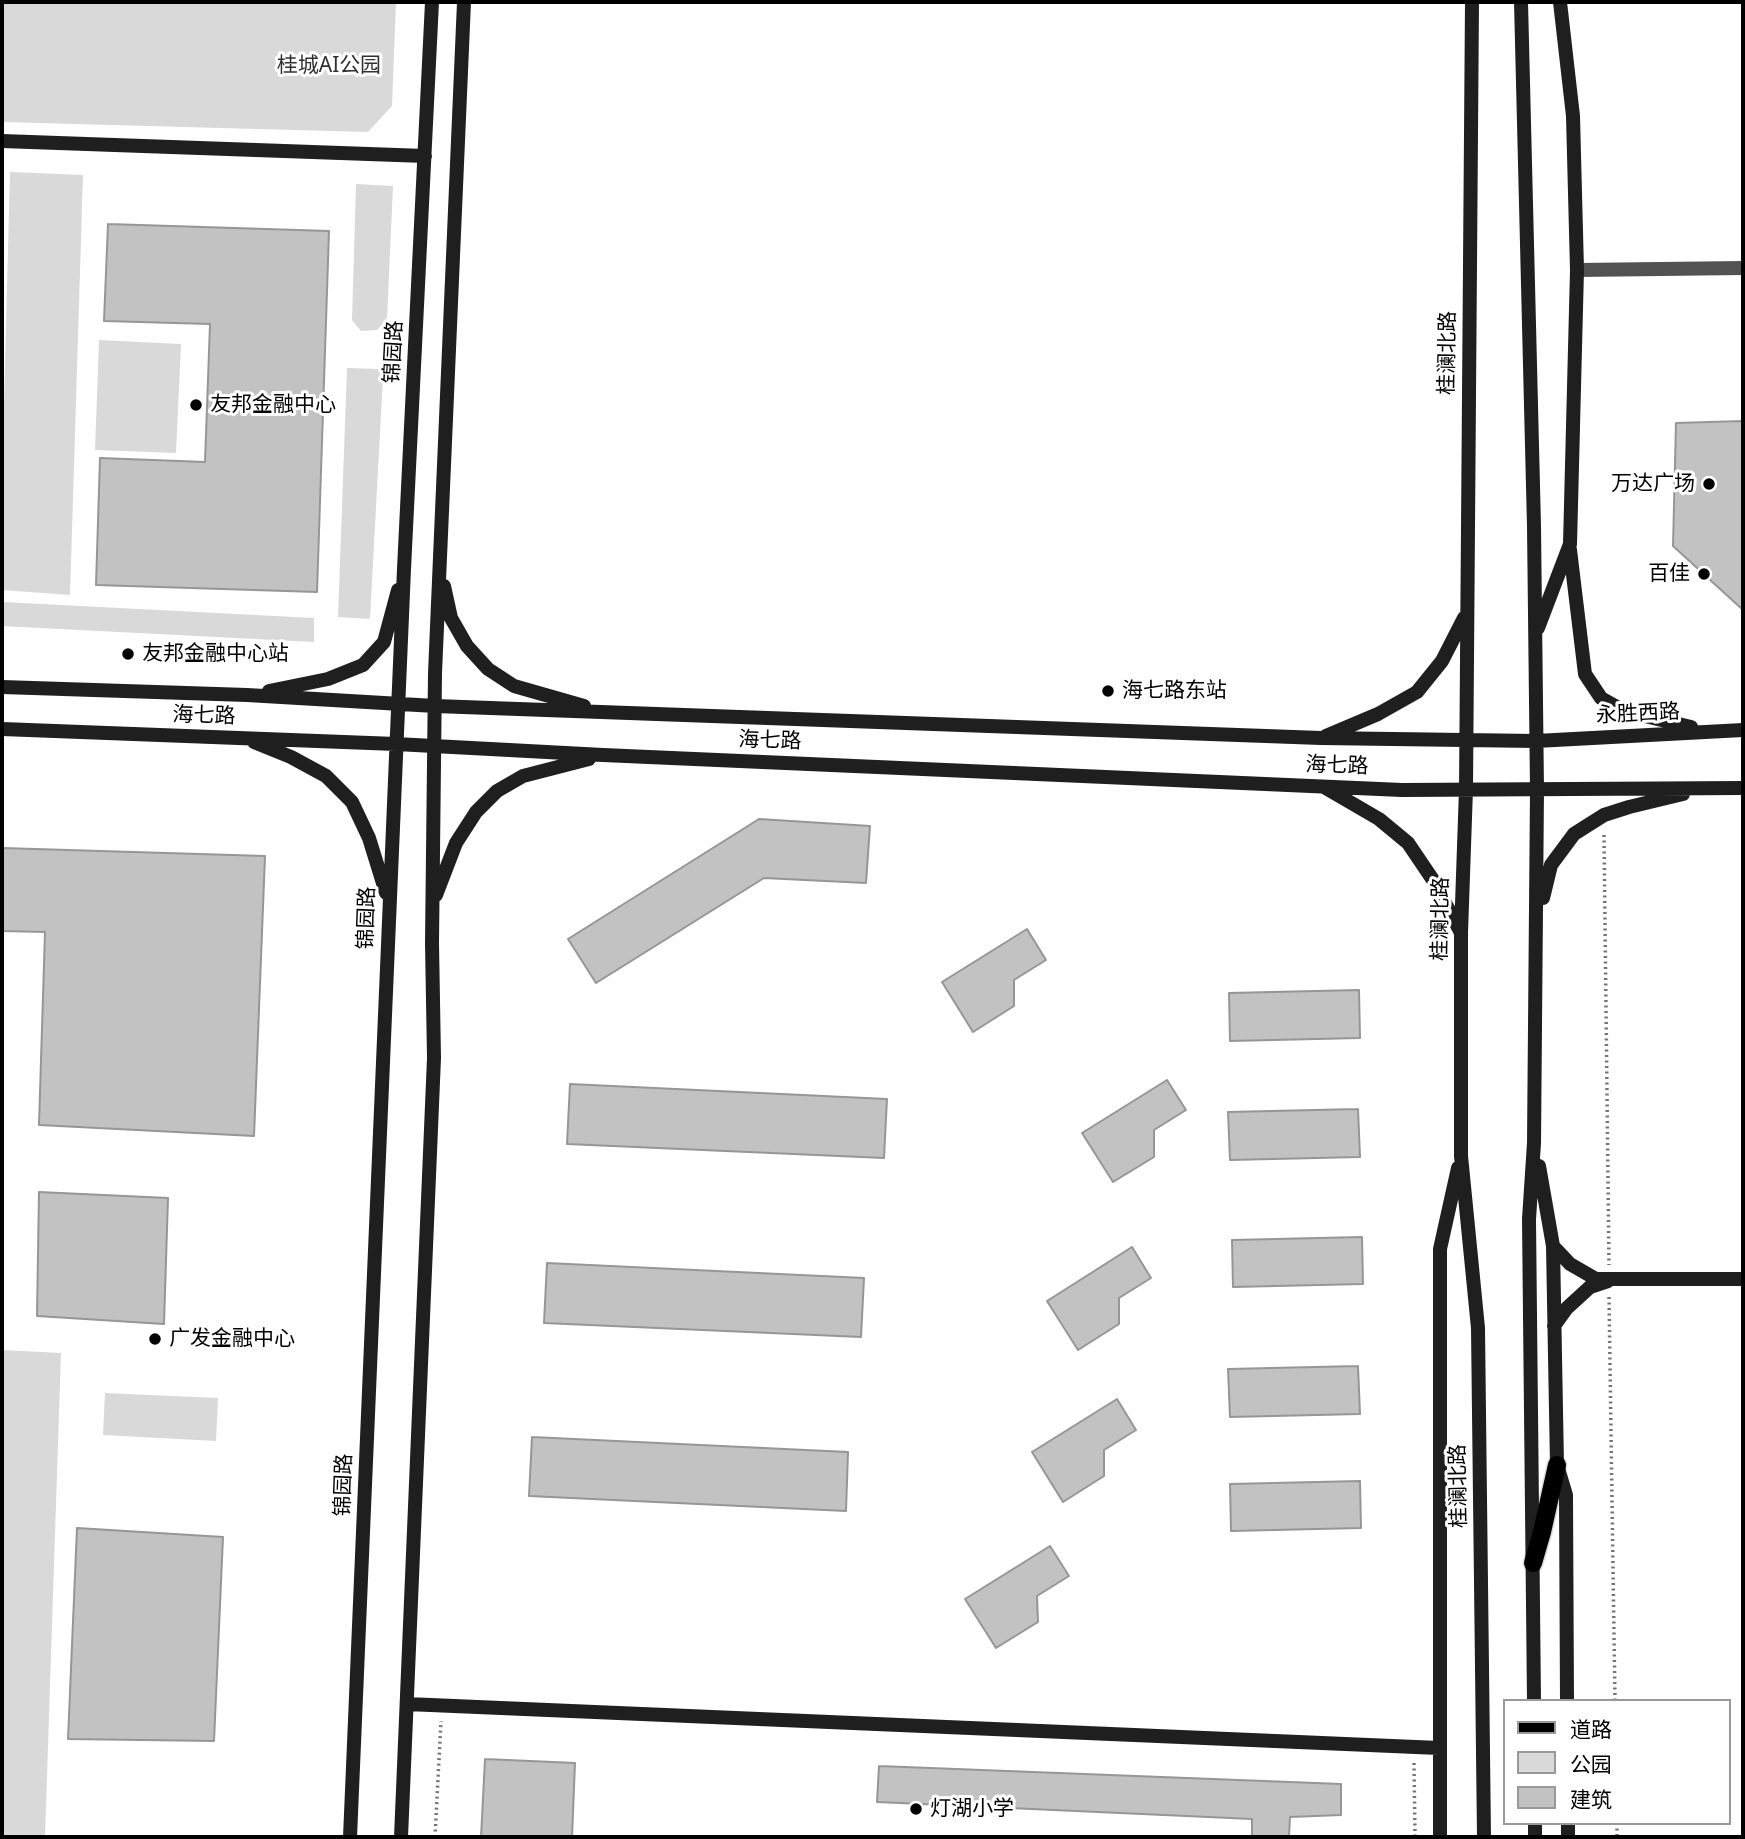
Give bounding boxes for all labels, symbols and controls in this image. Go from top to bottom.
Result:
park label: 桂城AI公园 [277,53,381,79]
street label: 桂澜北路 [1435,311,1461,395]
street label: 锦园路 [380,320,408,384]
place label: 友邦金融中心 [210,392,336,418]
marker: 友邦金融中心 [188,397,204,413]
place label: 万达广场 [1611,471,1695,497]
marker: 万达广场 [1701,476,1717,492]
place label: 百佳 [1648,561,1690,587]
marker: 百佳 [1696,566,1712,582]
place label: 友邦金融中心站 [142,641,289,667]
marker: 友邦金融中心站 [120,646,136,662]
place label: 海七路东站 [1122,678,1227,704]
marker: 海七路东站 [1100,683,1116,699]
street label: 永胜西路 [1595,699,1681,729]
street label: 海七路 [172,702,236,730]
street label: 海七路 [738,727,802,755]
street label: 海七路 [1305,752,1369,780]
street label: 桂澜北路 [1428,877,1454,961]
street label: 锦园路 [353,886,381,950]
place label: 广发金融中心 [169,1326,295,1352]
marker: 广发金融中心 [147,1331,163,1347]
street label: 桂澜北路 [1446,1444,1472,1528]
street label: 锦园路 [330,1453,358,1517]
legend [1504,1699,1731,1825]
text: 道路 [1570,1715,1612,1743]
text: 公园 [1570,1750,1612,1778]
text: 建筑 [1570,1785,1612,1813]
place label: 灯湖小学 [930,1796,1014,1822]
marker: 灯湖小学 [908,1801,924,1817]

